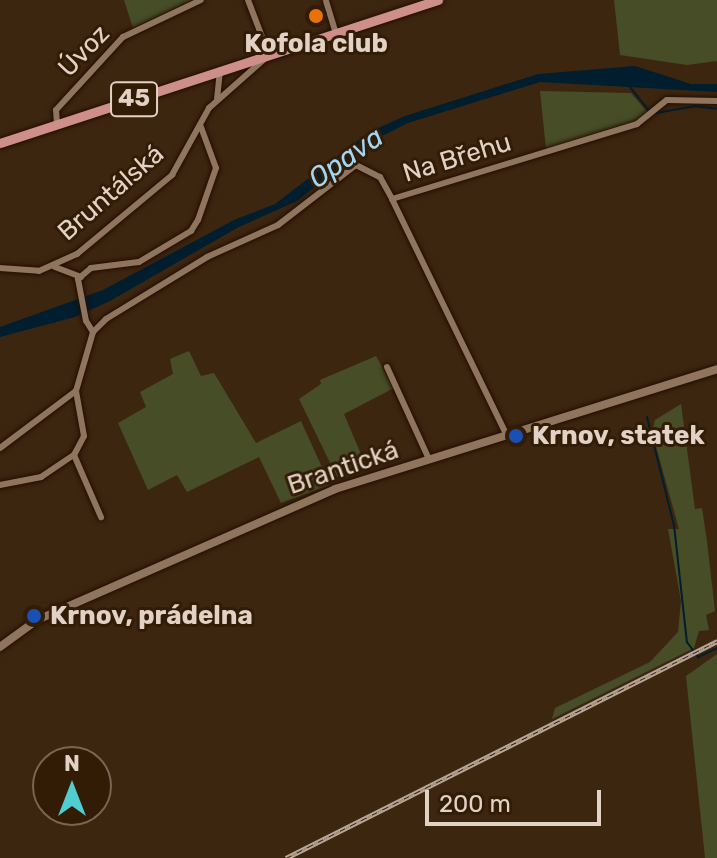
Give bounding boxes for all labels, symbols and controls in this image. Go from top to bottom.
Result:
marker: Kofola club [307,7,325,25]
street label: Úvoz [52,19,116,83]
place label: Kofola club [244,28,388,60]
road number: 45 [110,79,158,119]
water label: Opava [302,120,390,196]
street label: Na Břehu [399,127,515,189]
street label: Bruntálská [52,139,170,247]
place label: Krnov, statek [532,420,705,452]
marker: Krnov, statek [507,427,525,445]
street label: Brantická [283,434,403,502]
place label: Krnov, prádelna [50,600,253,632]
marker: Krnov, prádelna [25,607,43,625]
north arrow [32,746,112,826]
text: N [64,750,80,777]
scale bar [429,774,605,824]
text: 200 m [439,790,511,818]

